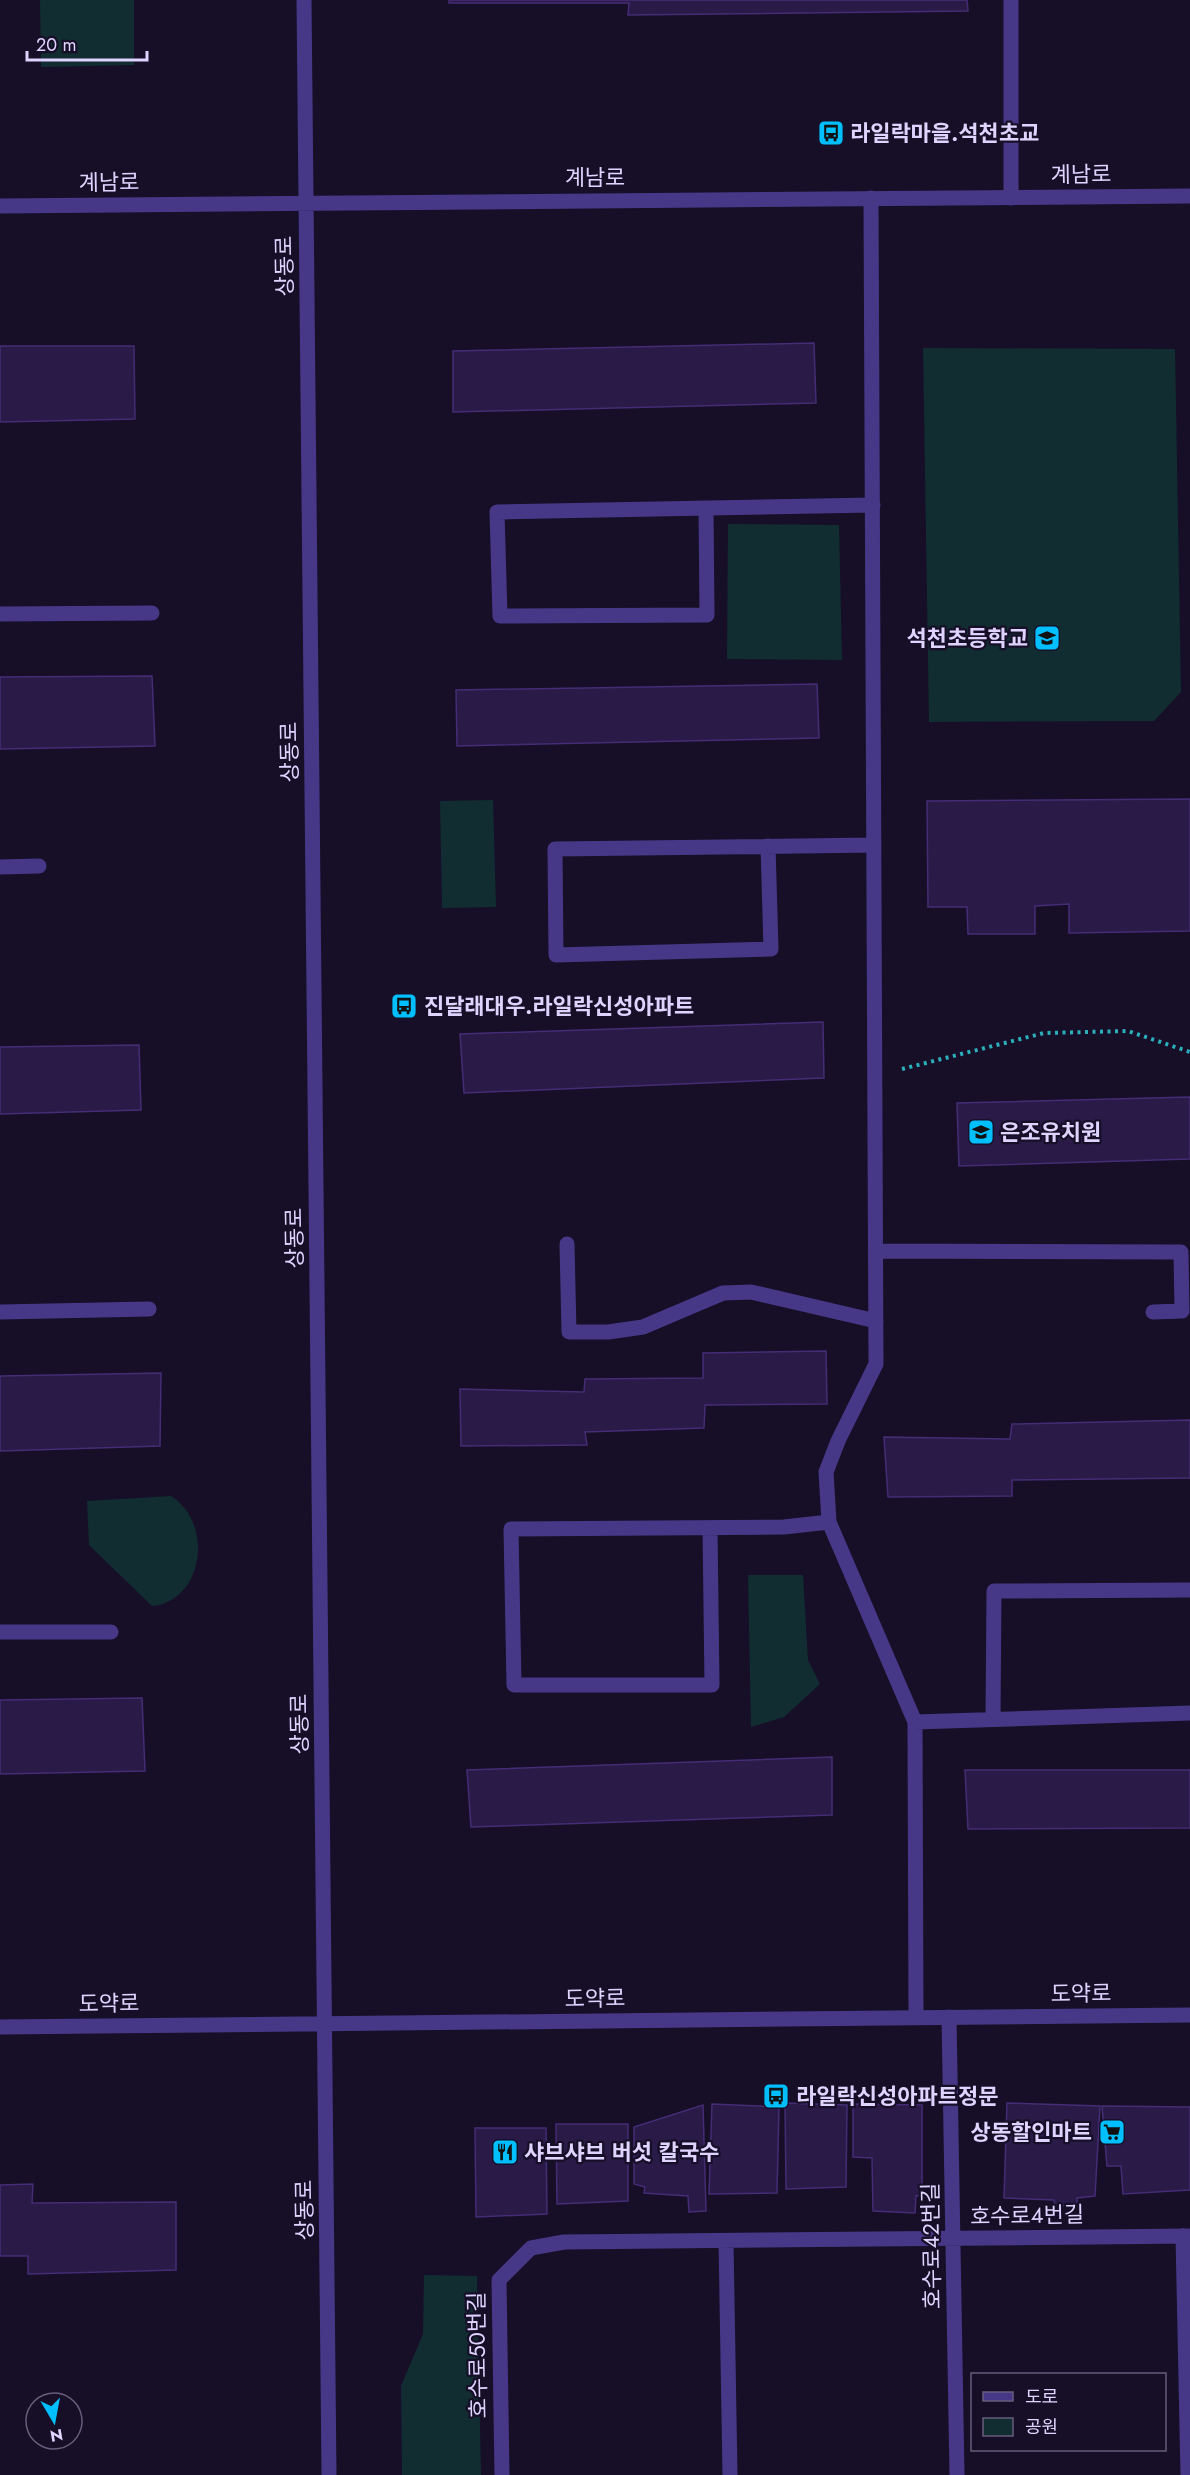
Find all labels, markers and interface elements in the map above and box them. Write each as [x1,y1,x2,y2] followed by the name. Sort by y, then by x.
[27,24,147,62] scale bar
[36,32,76,58] text: 20 m
[850,117,1039,149] place label: 라일락마을.석천초교
[816,118,846,148] bus stop icon: 라일락마을.석천초교
[1050,157,1112,191] street label: 계남로
[565,161,625,193] street label: 계남로
[78,165,140,199] street label: 계남로
[267,235,301,297] street label: 상동로
[907,622,1028,654] place label: 석천초등학교
[1032,623,1062,653] school or university icon: 석천초등학교
[272,721,306,783] street label: 상동로
[424,990,694,1022] place label: 진달래대우.라일락신성아파트
[389,991,419,1021] bus stop icon: 진달래대우.라일락신성아파트
[1000,1116,1101,1148] place label: 은조유치원
[966,1117,996,1147] school or university icon: 은조유치원
[277,1207,311,1269] street label: 상동로
[282,1693,316,1755] street label: 상동로
[1050,1976,1112,2010] street label: 도약로
[564,1981,626,2015] street label: 도약로
[78,1986,140,2020] street label: 도약로
[796,2080,998,2112] place label: 라일락신성아파트정문
[761,2081,791,2111] bus stop icon: 라일락신성아파트정문
[971,2116,1092,2148] place label: 상동할인마트
[1097,2117,1127,2147] supermarket icon: 상동할인마트
[524,2136,719,2168] place label: 샤브샤브 버섯 칼국수
[490,2137,520,2167] restaurant icon: 샤브샤브 버섯 칼국수
[287,2179,321,2241] street label: 상동로
[914,2182,948,2310] street label: 호수로42번길
[970,2198,1084,2232] street label: 호수로4번길
[460,2291,494,2419] street label: 호수로50번길
[971,2373,1166,2451] legend
[1025,2384,1058,2410] text: 도로
[24,2391,84,2451] north arrow
[1025,2414,1058,2440] text: 공원
[48,2423,65,2448] text: N

